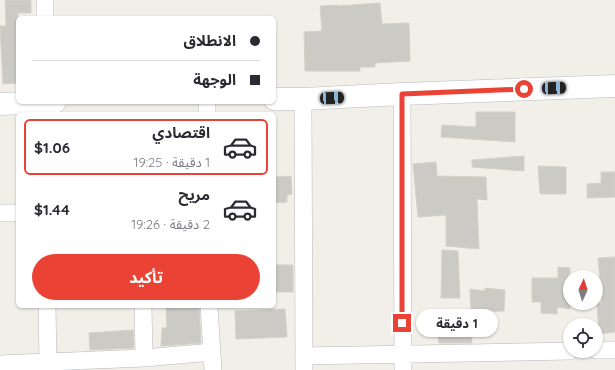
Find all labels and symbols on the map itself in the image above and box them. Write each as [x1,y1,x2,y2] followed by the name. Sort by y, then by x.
[515,80,533,98] route start
[542,82,566,94] car
[320,91,344,105] car
[563,270,603,310] north arrow
[416,309,498,337] callout: 1 دقيقة
[393,314,411,332] route end

